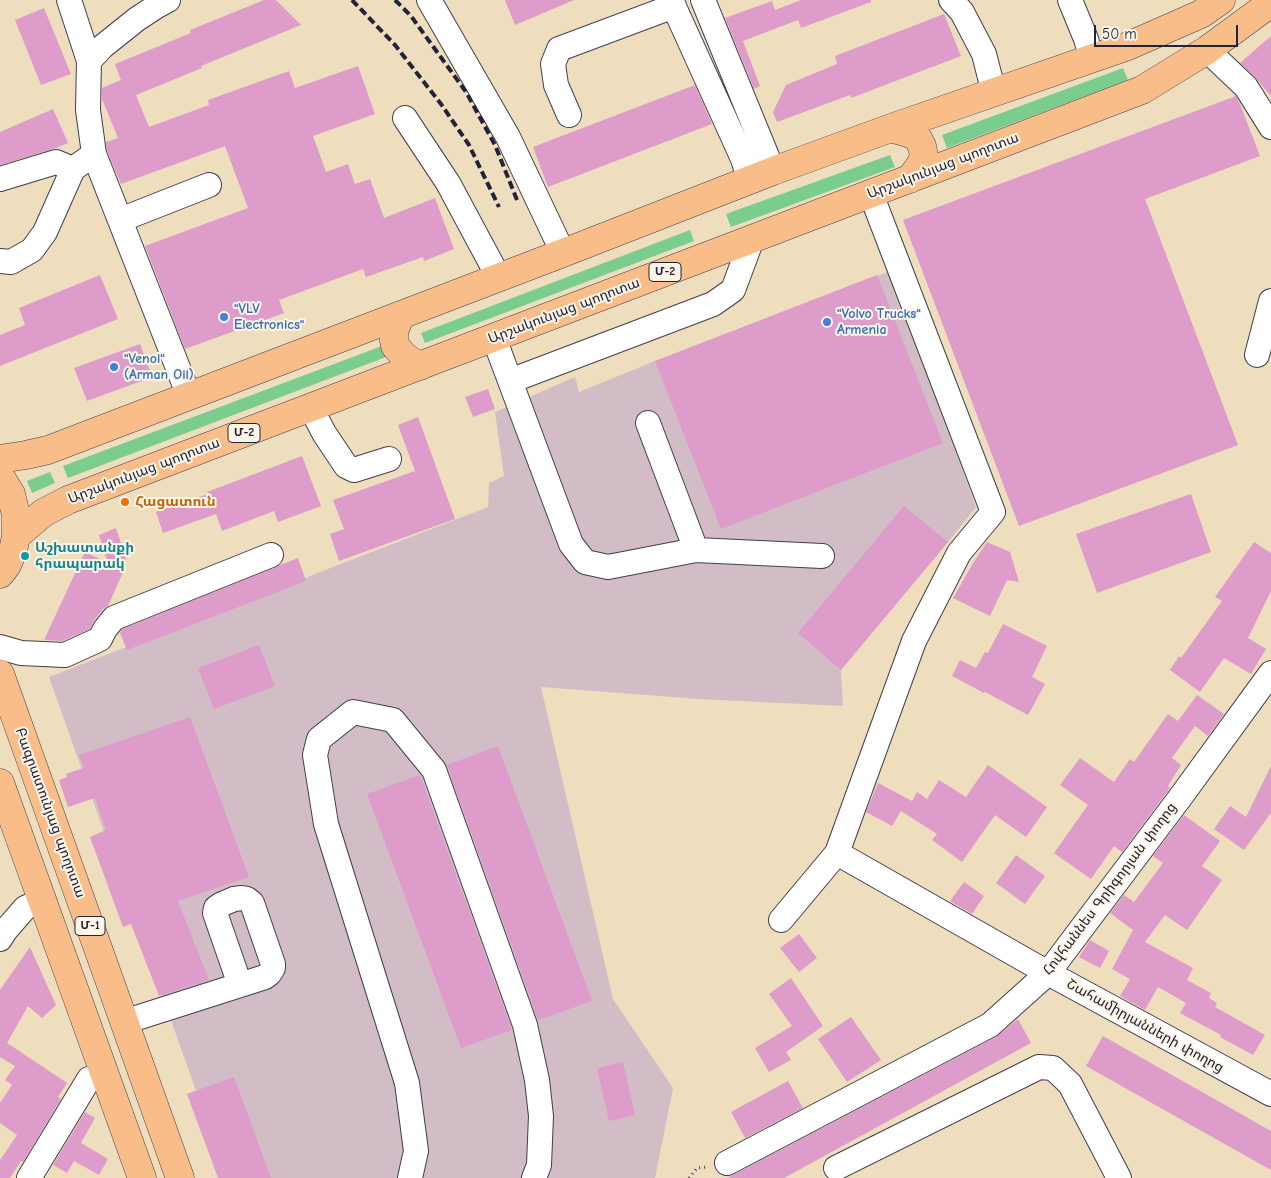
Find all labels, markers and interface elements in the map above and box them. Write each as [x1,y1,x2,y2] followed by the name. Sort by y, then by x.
[1096,15,1240,47] scale bar
[1102,25,1137,43] text: 50 m
[865,129,1021,203] street label: Արշակունյաց պողոտա
[649,262,681,282] road number: Մ-2
[486,274,642,348] street label: Արշակունյաց պողոտա
[234,301,304,334] place label: "VLV Electronics"
[837,306,921,338] place label: "Volvo Trucks" Armenia
[218,311,230,323] marker: "VLV Electronics"
[821,316,833,328] marker: "Volvo Trucks" Armenia
[124,351,194,384] place label: "Venol" (Arman Oil)
[108,361,120,373] marker: "Venol" (Arman Oil)
[228,423,260,442] road number: Մ-2
[66,434,222,508] street label: Արշակունյաց պողոտա
[135,494,216,510] place label: Հացատուն
[119,496,131,508] marker: Հացատուն
[35,540,134,572] place label: Աշխատանքի հրապարակ
[19,550,31,562] marker: Աշխատանքի հրապարակ
[11,726,89,900] street label: Բագրատունյաց պողոտա
[1040,799,1180,979] street label: Հովհաննես Գրիգորյան փողոց
[75,916,105,936] road number: Մ-1
[1063,976,1227,1076] street label: Շահամիրյանների փողոց

